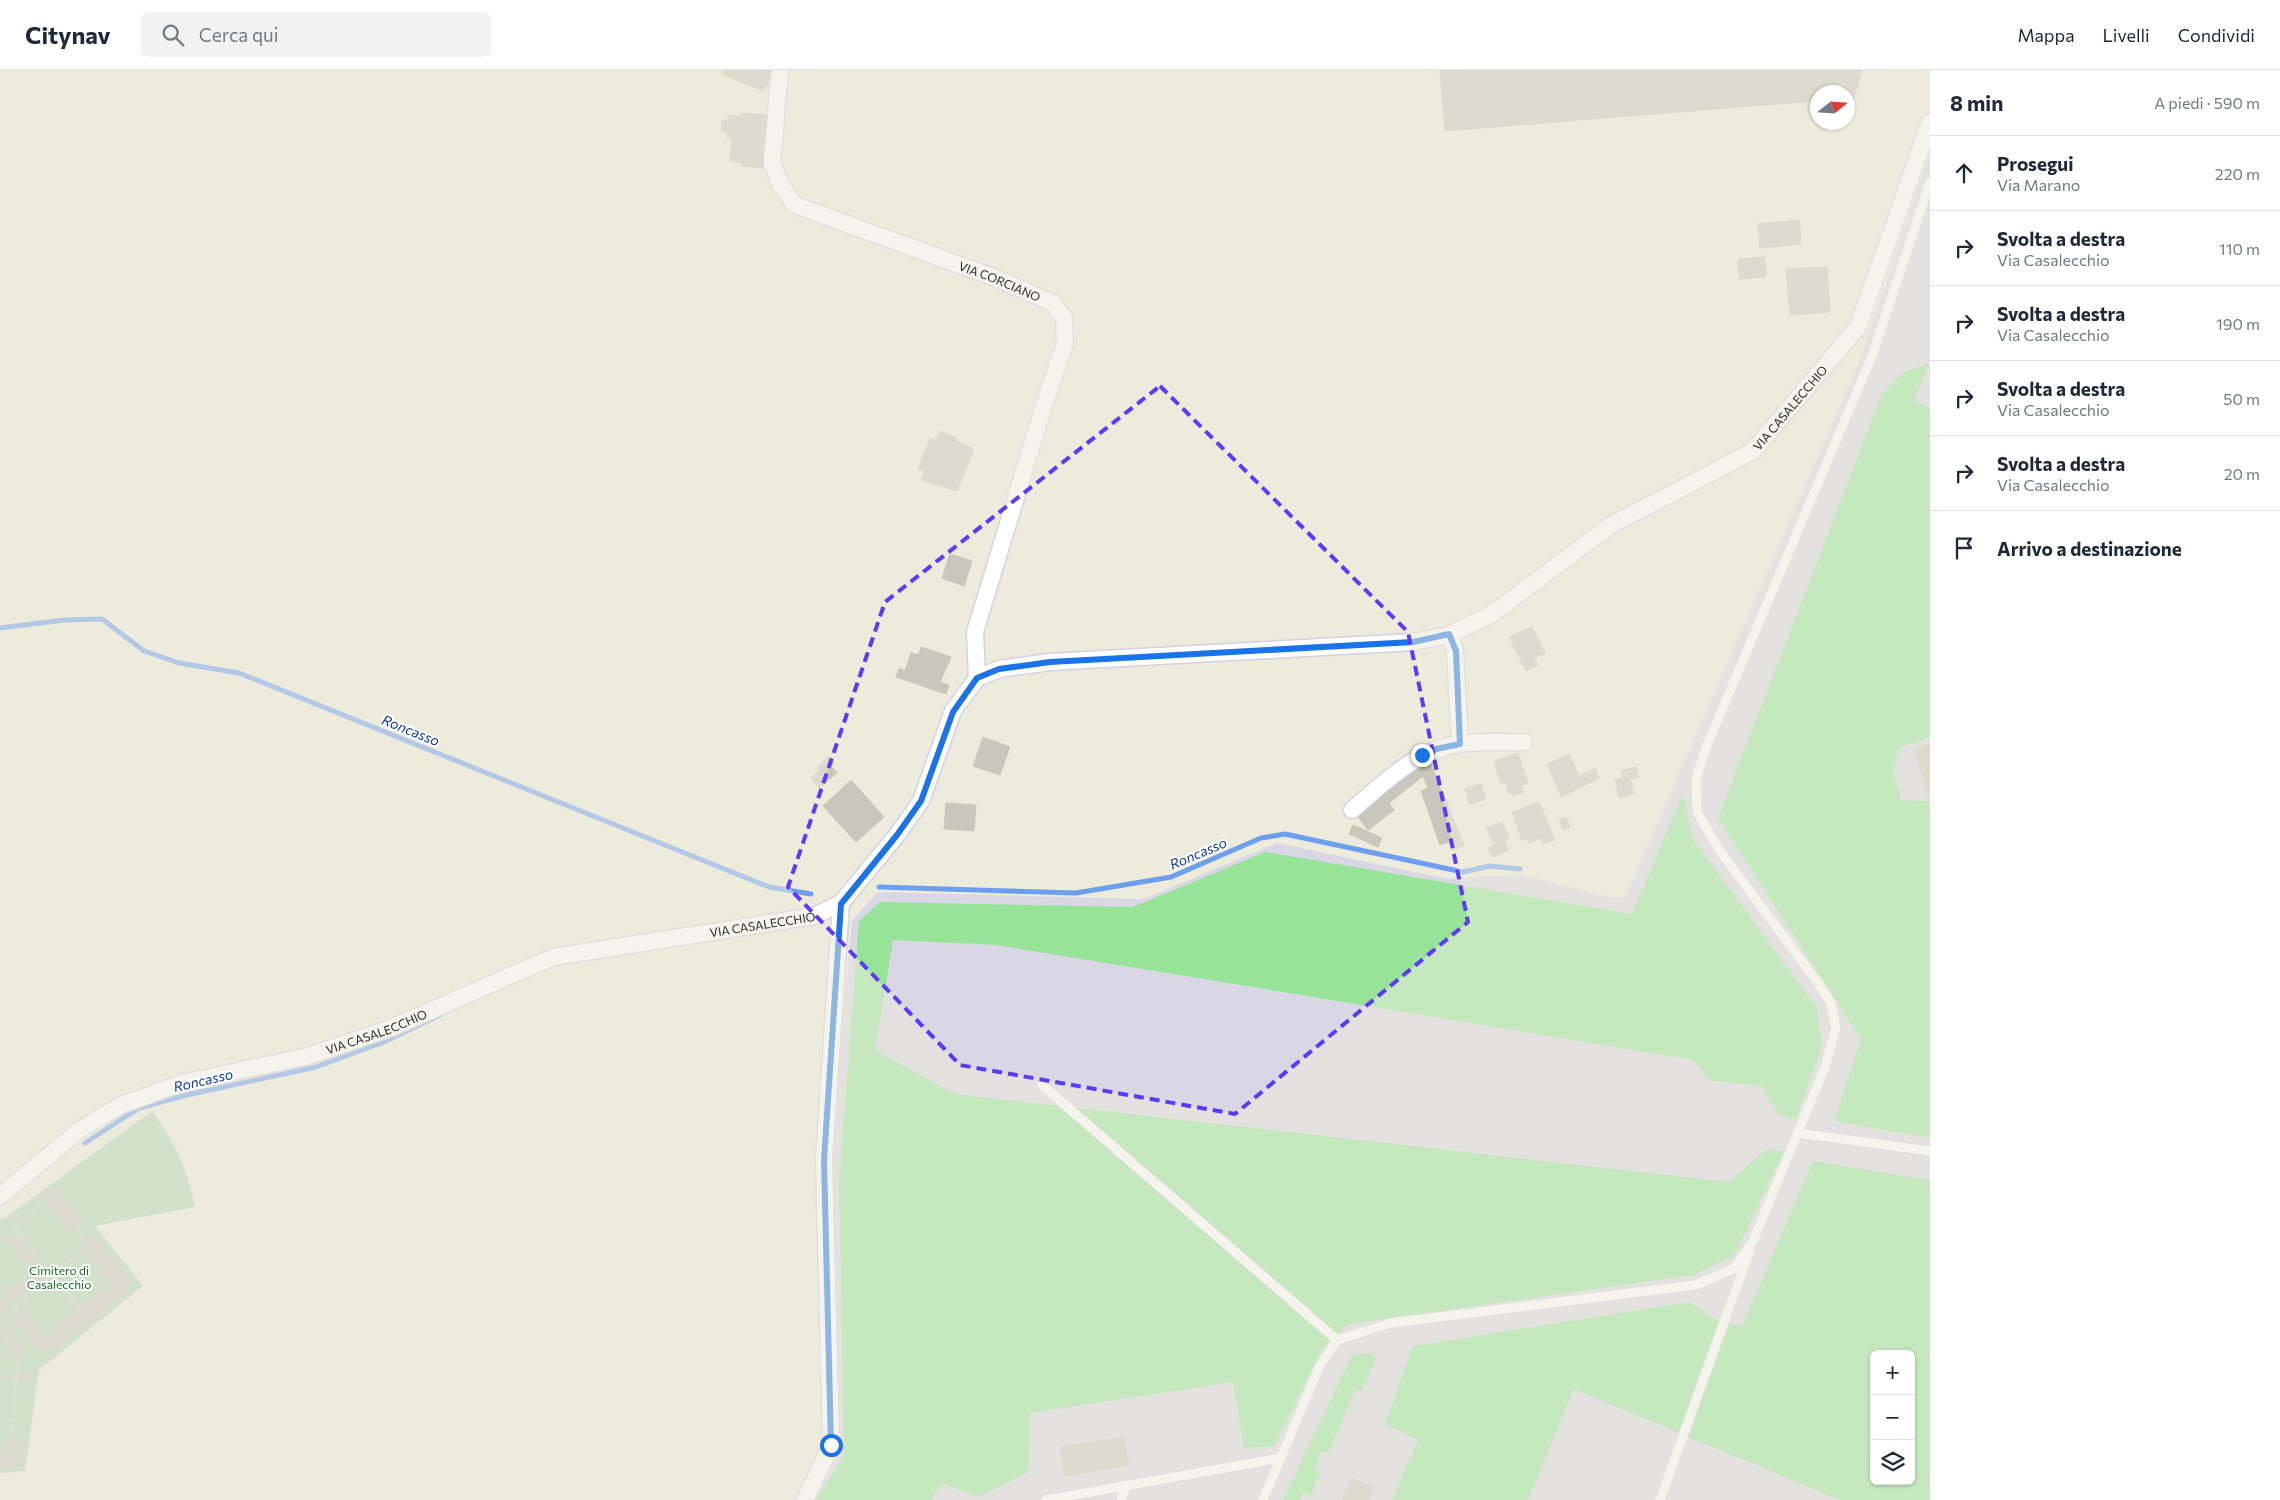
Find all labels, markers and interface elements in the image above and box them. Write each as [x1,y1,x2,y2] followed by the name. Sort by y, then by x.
[141,12,491,57] search box
[25,20,111,49] text: Citynav
[159,21,187,49] icon: search
[199,23,279,46] text: Cerca qui
[2017,24,2075,46] text: Mappa
[2103,24,2150,46] text: Livelli
[2178,24,2255,46] text: Condividi
[1810,85,1855,130] north arrow
[1950,90,2003,115] text: 8 min
[2154,93,2260,112] text: A piedi · 590 m
[1997,152,2074,175] text: Prosegui
[1950,159,1978,187] icon: ahead
[2215,164,2260,183] text: 220 m
[1997,175,2080,194] text: Via Marano
[1997,227,2125,250] text: Svolta a destra
[1950,234,1978,262] icon: right
[2219,239,2260,258] text: 110 m
[1997,250,2110,269] text: Via Casalecchio
[957,258,1043,304] street label: VIA CORCIANO
[1997,302,2125,325] text: Svolta a destra
[1950,309,1978,337] icon: right
[2216,314,2260,333] text: 190 m
[1997,325,2110,344] text: Via Casalecchio
[1750,362,1830,453] street label: VIA CASALECCHIO
[1997,377,2125,400] text: Svolta a destra
[1950,384,1978,412] icon: right
[2223,389,2260,408] text: 50 m
[1997,400,2110,419] text: Via Casalecchio
[1997,452,2125,475] text: Svolta a destra
[1950,459,1978,487] icon: right
[2224,464,2260,483] text: 20 m
[1997,475,2110,494] text: Via Casalecchio
[1950,534,1978,562] icon: arrive
[1997,537,2182,560] text: Arrivo a destinazione
[380,711,442,749] water label: Roncasso
[1411,744,1434,767] route end
[1167,833,1229,873] water label: Roncasso
[709,909,816,939] street label: VIA CASALECCHIO
[324,1006,429,1057] street label: VIA CASALECCHIO
[172,1065,234,1095] water label: Roncasso
[27,1263,91,1291] park label: Cimitero di Casalecchio
[1870,1350,1915,1485] map controls
[1870,1350,1915,1395] button: +
[1870,1395,1915,1440] button: −
[820,1434,843,1457] route start
[1870,1440,1915,1485] button: layers

